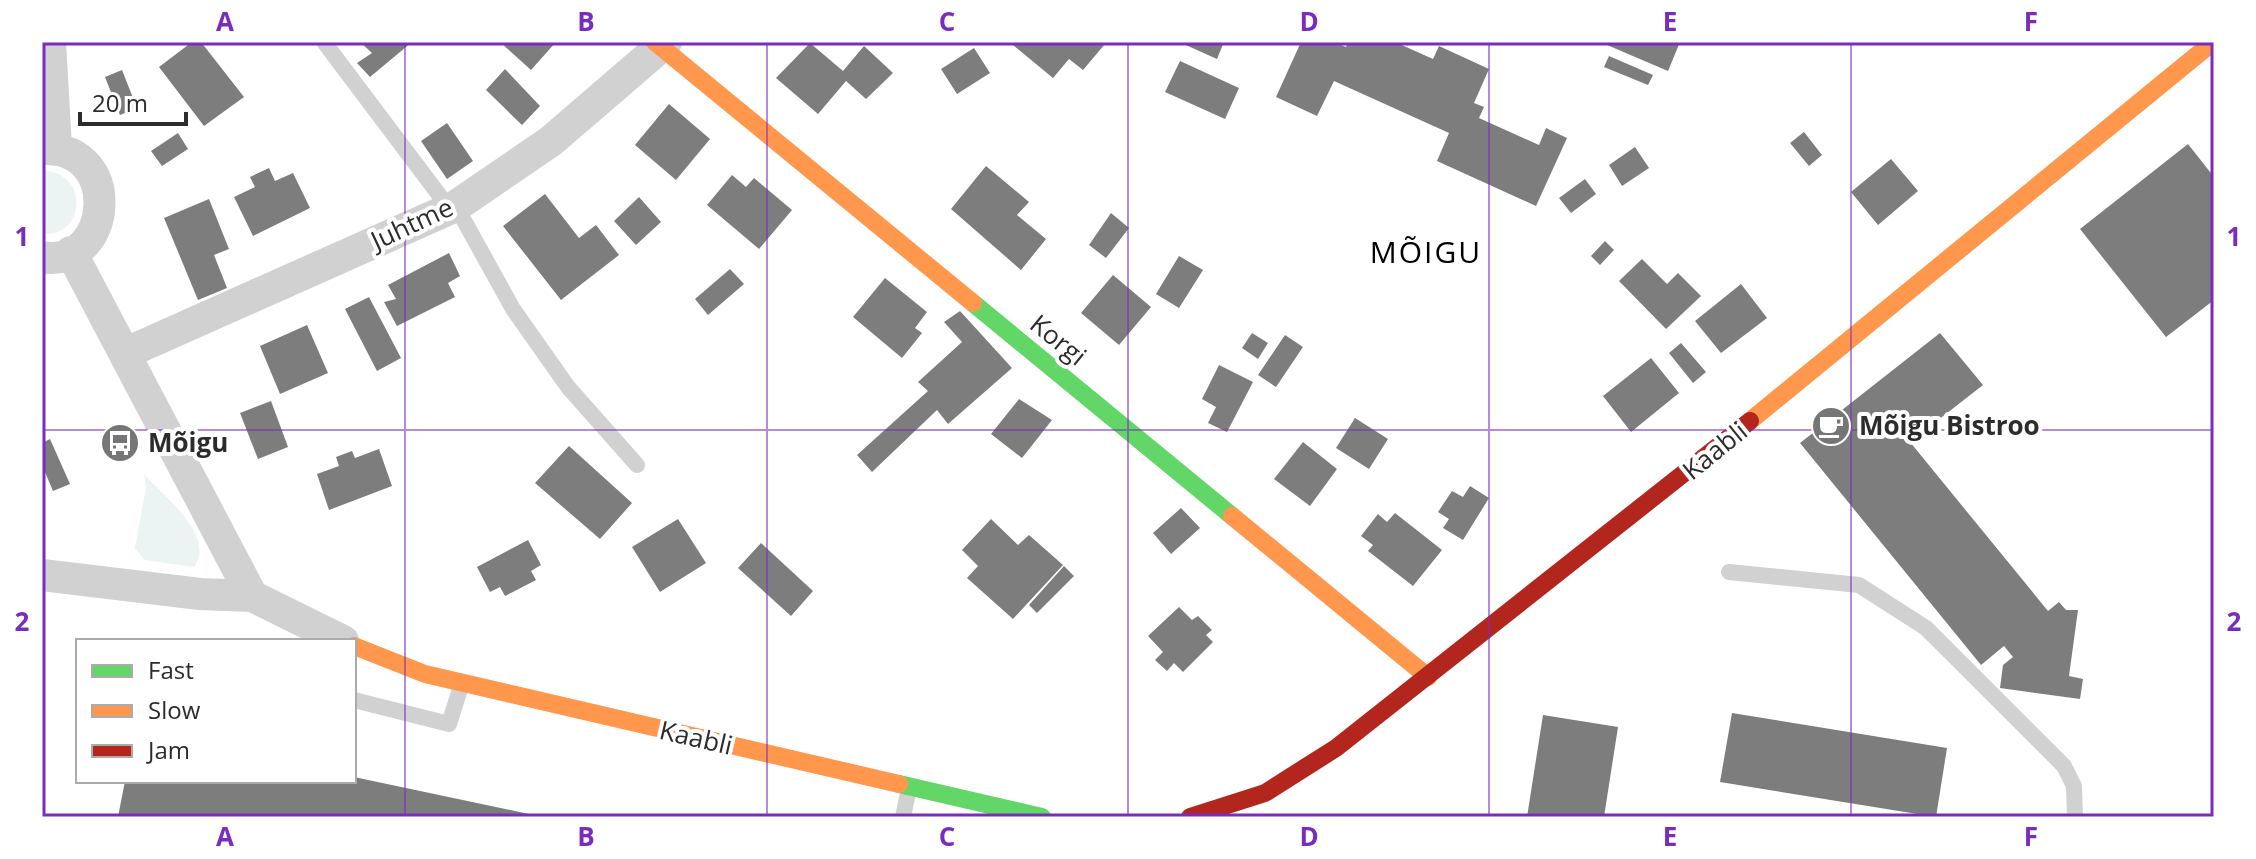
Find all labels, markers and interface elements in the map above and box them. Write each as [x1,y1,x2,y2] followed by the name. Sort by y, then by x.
[216,3,234,39] text: A
[577,3,595,39] text: B
[939,3,955,39] text: C
[1299,3,1319,39] text: D
[1663,3,1677,39] text: E
[2024,3,2038,39] text: F
[80,76,186,126] scale bar
[92,86,148,119] text: 20 m
[362,188,459,259] street label: Juhtme
[15,218,29,254] text: 1
[2227,218,2241,254] text: 1
[1370,231,1482,272] district label: MÕIGU
[1023,305,1094,373] street label: Korgi
[1810,405,1852,447] cafe icon: Mõigu Bistroo
[1859,407,2040,443] place label: Mõigu Bistroo
[1674,413,1754,487] street label: Kaabli
[99,422,141,464] bus stop icon: Mõigu
[148,424,228,460] place label: Mõigu
[15,603,30,639] text: 2
[2227,603,2242,639] text: 2
[76,639,356,783] legend
[148,653,194,686] text: Fast
[148,693,201,726] text: Slow
[656,711,736,763] street label: Kaabli
[146,733,190,766] text: Jam
[216,818,234,854] text: A
[577,818,595,854] text: B
[939,818,955,854] text: C
[1299,818,1319,854] text: D
[1663,818,1677,854] text: E
[2024,818,2038,854] text: F

